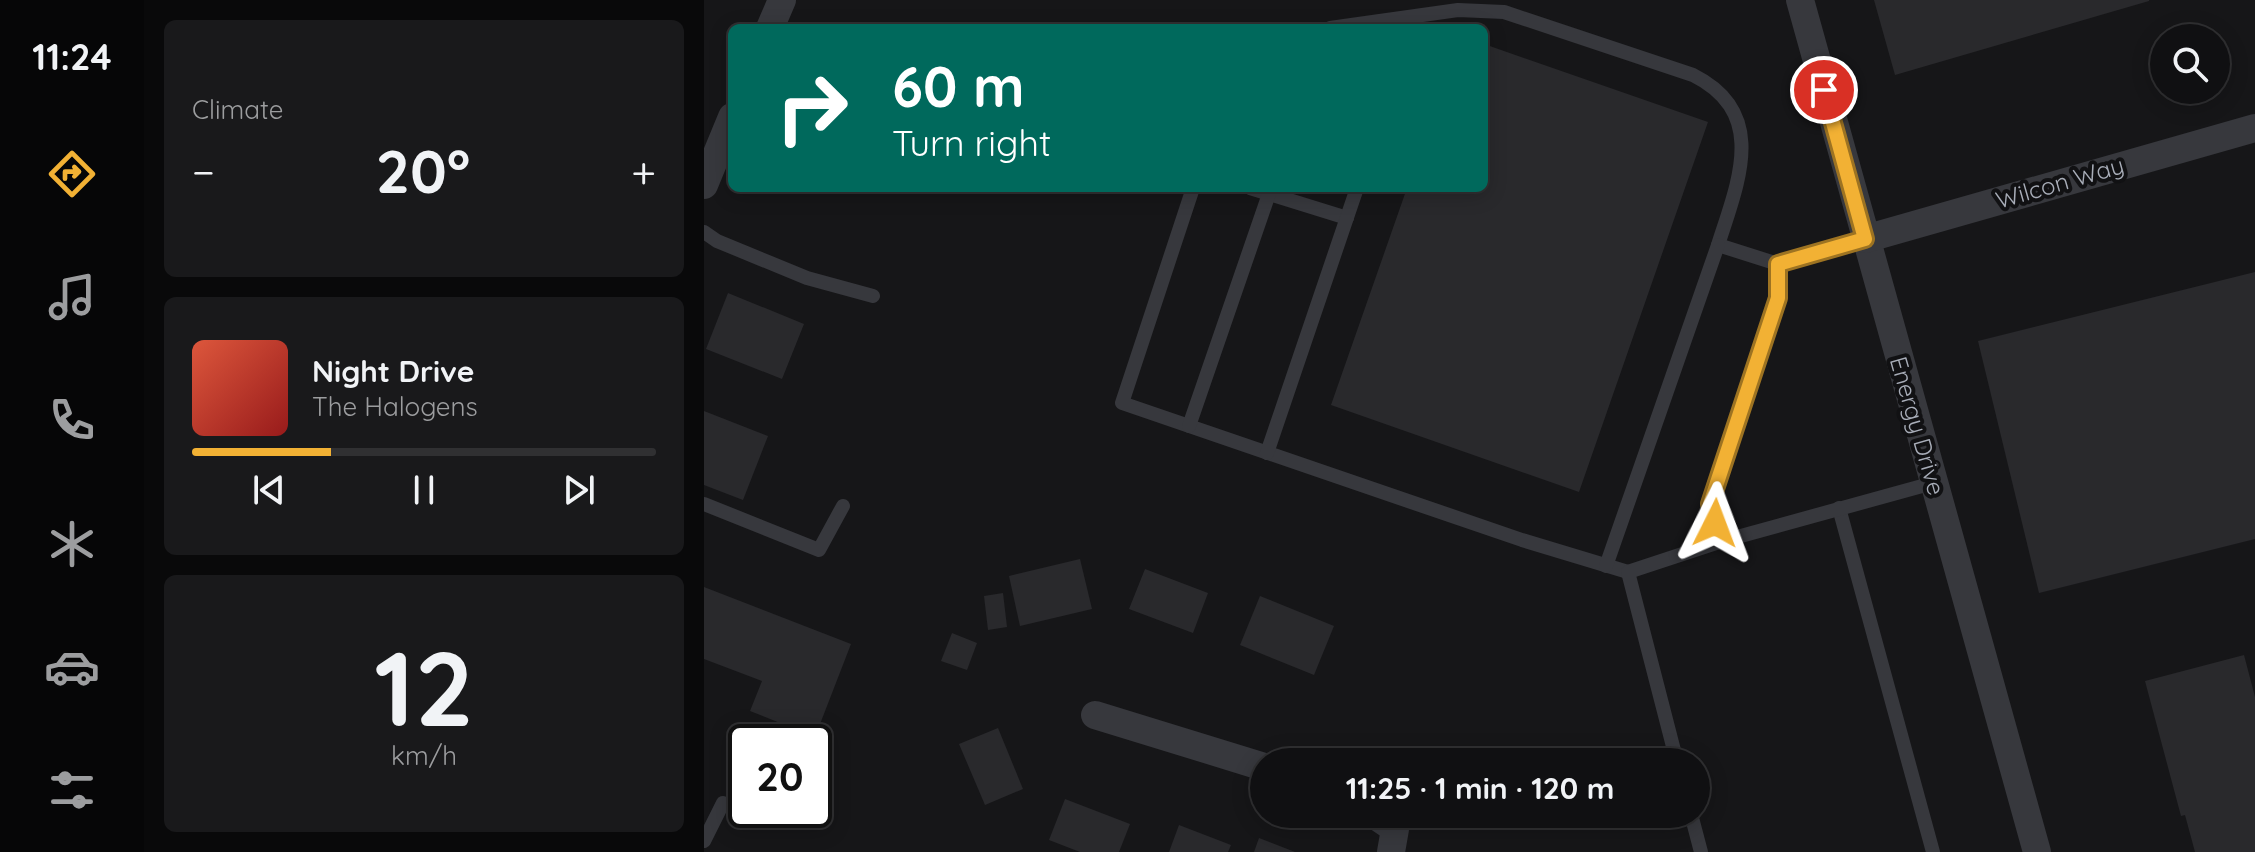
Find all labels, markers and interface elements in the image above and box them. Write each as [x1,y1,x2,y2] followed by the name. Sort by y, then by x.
[2150,24,2230,104] map controls
[2150,24,2230,104] button: search
[32,34,112,79] text: 11:24
[892,51,1025,121] text: 60 m
[760,56,864,160] icon: right
[1790,56,1858,124] pin
[1802,68,1846,112] icon: arrive
[192,93,283,126] text: Climate
[892,120,1051,165] text: Turn right
[376,133,470,208] text: 20°
[192,144,215,199] text: −
[631,144,656,199] text: +
[44,146,100,202] icon: directions
[1992,149,2127,215] street label: Wilcon Way
[44,269,100,325] icon: music
[312,352,474,390] text: Night Drive
[1884,353,1952,499] street label: Energy Drive
[312,390,478,423] text: The Halogens
[44,392,100,448] icon: phone
[247,468,291,512] icon: previous
[402,468,446,512] icon: pause
[557,468,601,512] icon: next
[1673,481,1757,565] position arrow
[44,516,100,572] icon: climate
[374,622,474,752] text: 12
[44,639,100,695] icon: car
[728,724,832,828] speed limit sign: 20
[391,739,457,772] text: km/h
[44,762,100,818] icon: filters
[1346,769,1614,807] text: 11:25 · 1 min · 120 m

